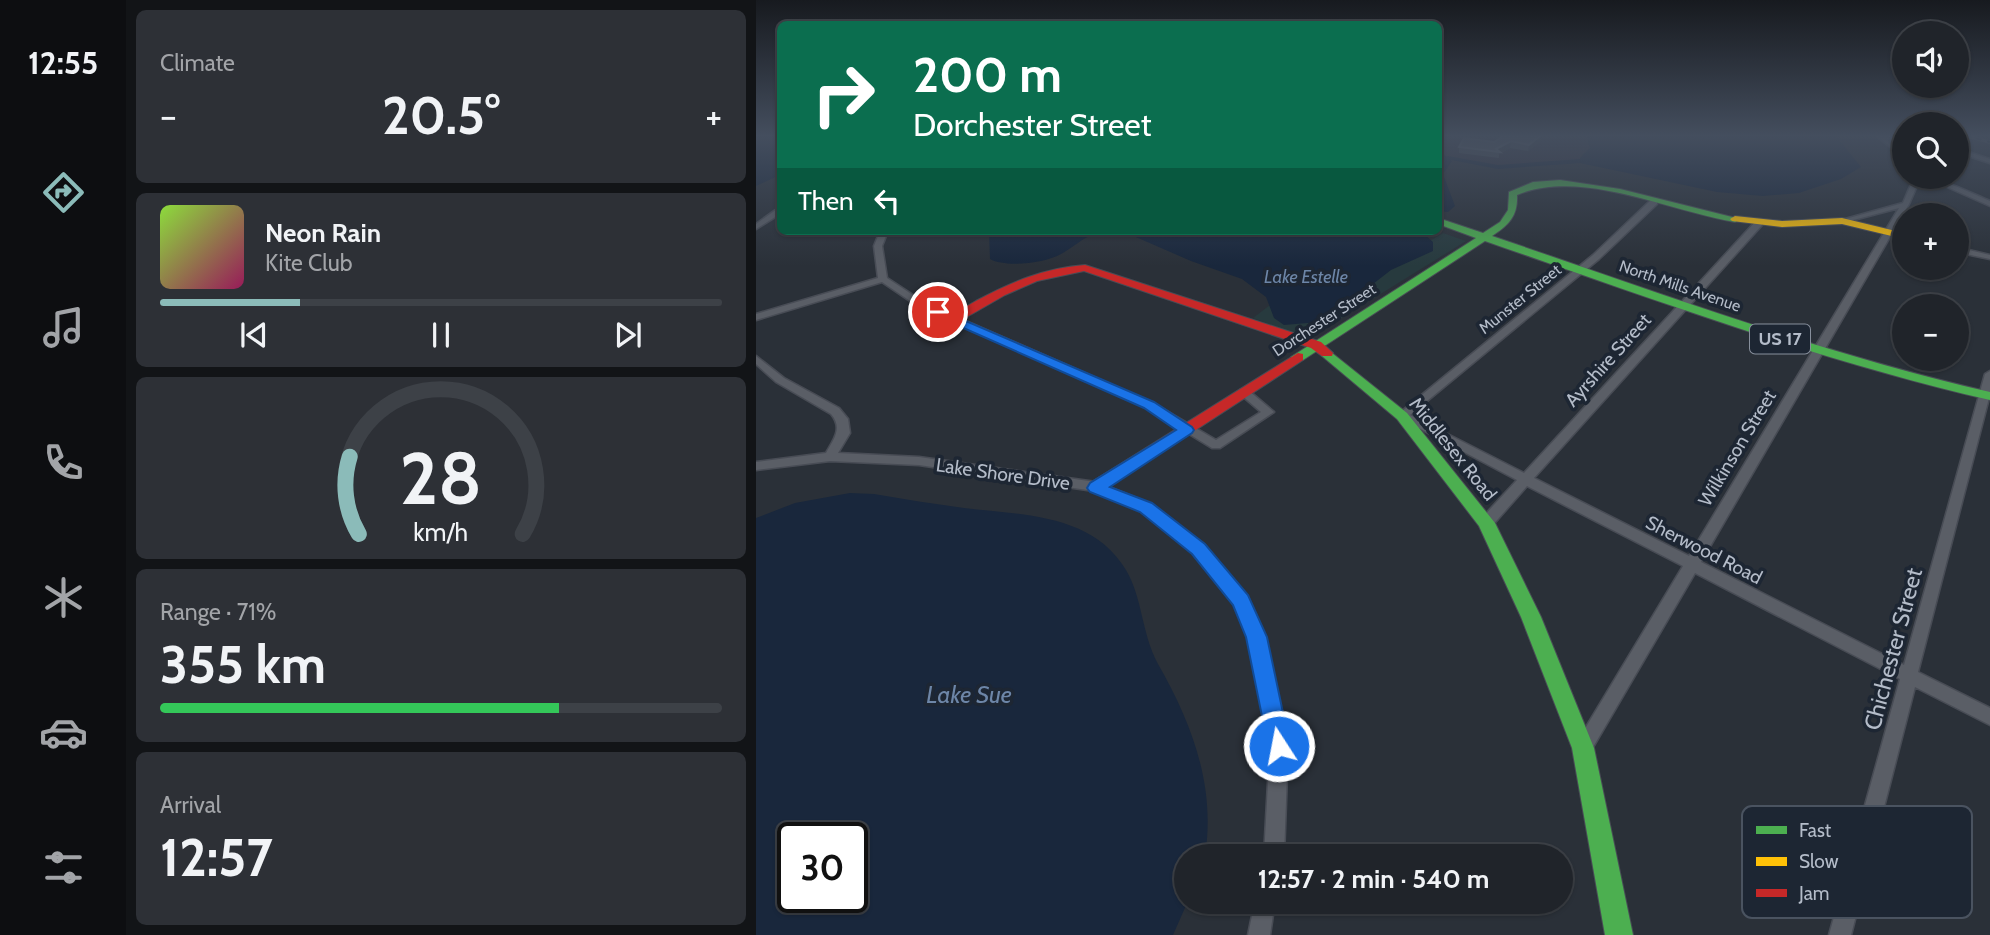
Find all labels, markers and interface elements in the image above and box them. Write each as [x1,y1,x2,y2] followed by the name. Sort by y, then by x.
[1892,21,1969,371] map controls
[1892,21,1969,98] button: sound
[28,43,98,82] text: 12:55
[913,45,1062,104] text: 200 m
[160,49,235,77] text: Climate
[798,49,889,140] icon: right
[382,84,500,147] text: 20.5°
[160,92,177,139] text: −
[705,92,722,139] text: +
[913,105,1151,144] text: Dorchester Street
[1892,112,1969,189] button: search
[39,168,88,217] icon: directions
[868,182,906,220] icon: left
[798,185,854,217] text: Then
[1892,203,1969,280] button: +
[265,217,381,249] text: Neon Rain
[265,249,352,277] text: Kite Club
[1617,256,1743,316] street label: North Mills Avenue
[1475,260,1565,338] street label: Munster Street
[1264,266,1348,288] water label: Lake Estelle
[1269,279,1380,360] street label: Dorchester Street
[908,282,968,342] pin
[919,293,957,331] icon: arrive
[1892,294,1969,371] button: −
[39,303,88,352] icon: music
[1560,308,1656,411] street label: Ayrshire Street
[235,316,273,354] icon: previous
[422,316,460,354] icon: pause
[609,316,647,354] icon: next
[1750,324,1810,354] road number: US 17
[1693,385,1781,510] street label: Wilkinson Street
[1404,393,1502,505] street label: Middlesex Road
[400,434,482,522] text: 28
[39,438,88,487] icon: phone
[935,453,1072,495] street label: Lake Shore Drive
[1642,511,1766,589] street label: Sherwood Road
[414,516,468,546] text: km/h
[1858,565,1928,733] street label: Chichester Street
[39,573,88,622] icon: climate
[160,598,276,626] text: Range · 71%
[160,633,326,696] text: 355 km
[926,680,1012,709] water label: Lake Sue
[39,708,88,757] icon: car
[1242,709,1316,783] position arrow
[160,791,221,819] text: Arrival
[1742,806,1972,918] legend
[1799,819,1832,842] text: Fast
[777,822,868,913] speed limit sign: 30
[160,826,273,889] text: 12:57
[39,843,88,892] icon: filters
[1799,850,1839,873] text: Slow
[1258,863,1489,895] text: 12:57 · 2 min · 540 m
[1798,882,1829,905] text: Jam

